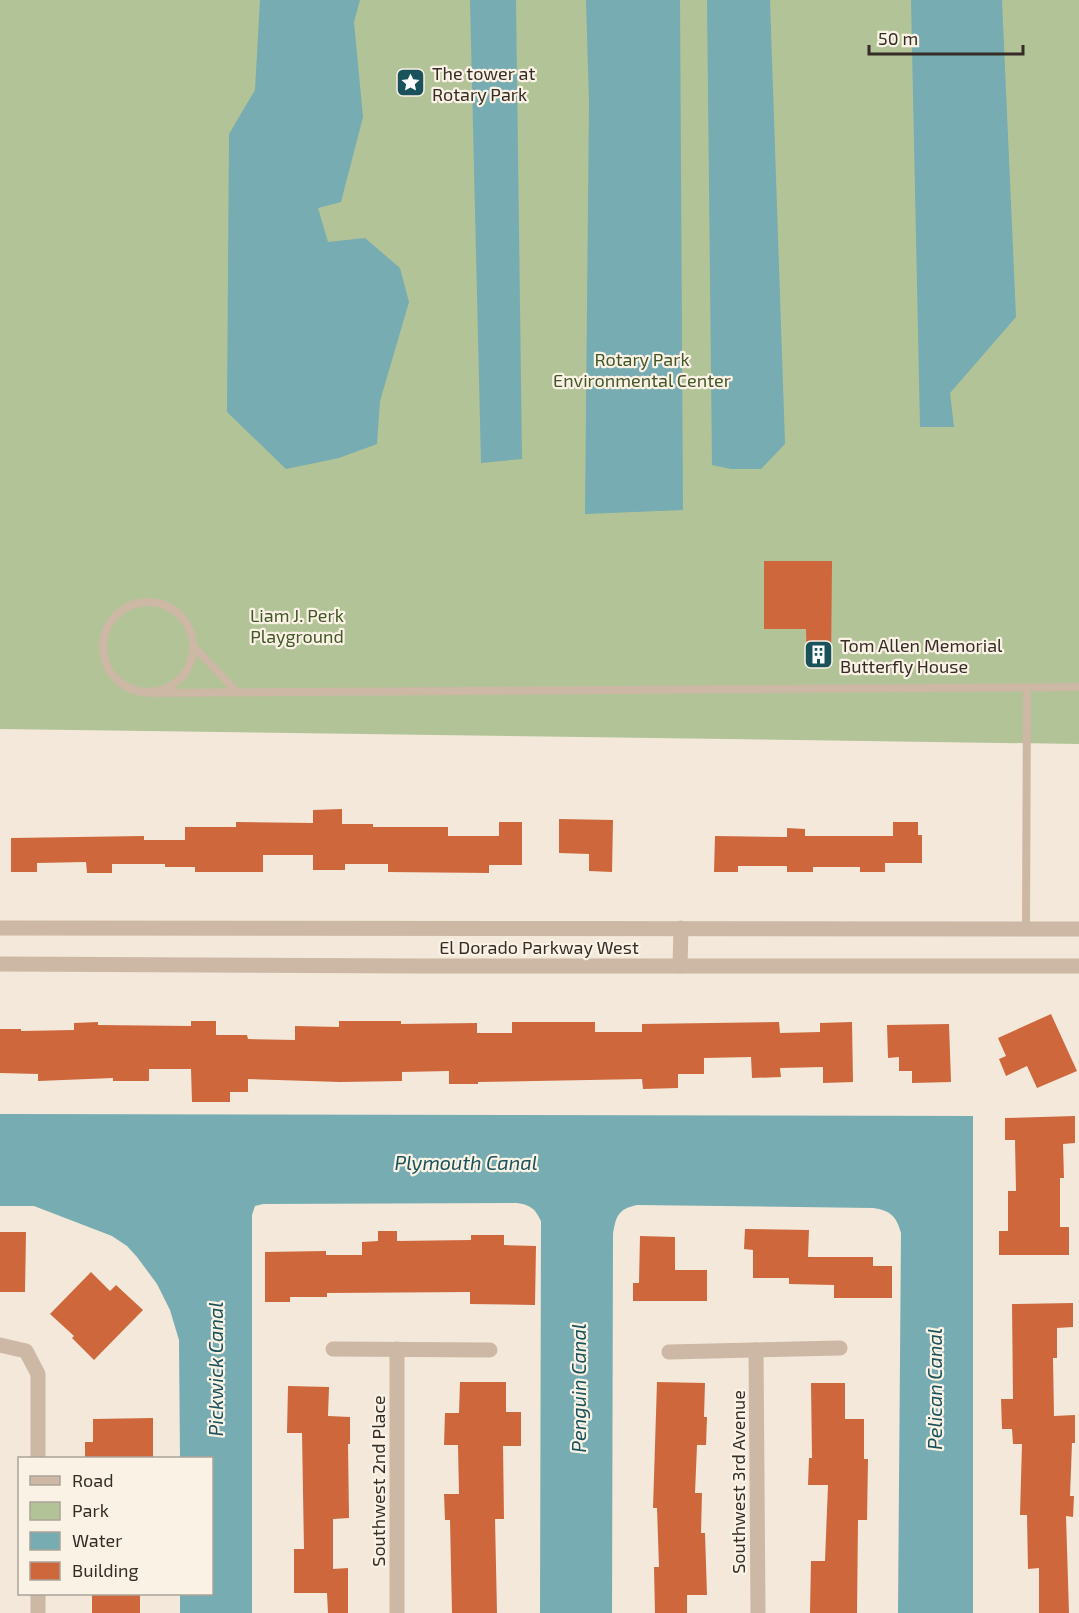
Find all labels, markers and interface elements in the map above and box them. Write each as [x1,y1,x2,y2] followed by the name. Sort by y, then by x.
[869,18,1024,56] scale bar
[878,27,918,49] text: 50 m
[432,62,535,105] place label: The tower at Rotary Park
[395,67,427,99] place icon: The tower at Rotary Park
[553,348,731,391] park label: Rotary Park Environmental Center
[250,604,344,647] park label: Liam J. Perk Playground
[840,634,1003,677] place label: Tom Allen Memorial Butterfly House
[803,639,835,671] building icon: Tom Allen Memorial Butterfly House
[439,936,639,958] street label: El Dorado Parkway West
[394,1150,538,1175] water label: Plymouth Canal
[203,1302,227,1436] water label: Pickwick Canal
[566,1323,590,1453] water label: Penguin Canal
[922,1328,946,1450] water label: Pelican Canal
[727,1390,749,1574] street label: Southwest 3rd Avenue
[367,1395,389,1567] street label: Southwest 2nd Place
[18,1457,213,1595] legend
[72,1469,113,1491] text: Road
[72,1499,109,1521] text: Park
[72,1529,122,1551] text: Water
[72,1559,139,1581] text: Building

